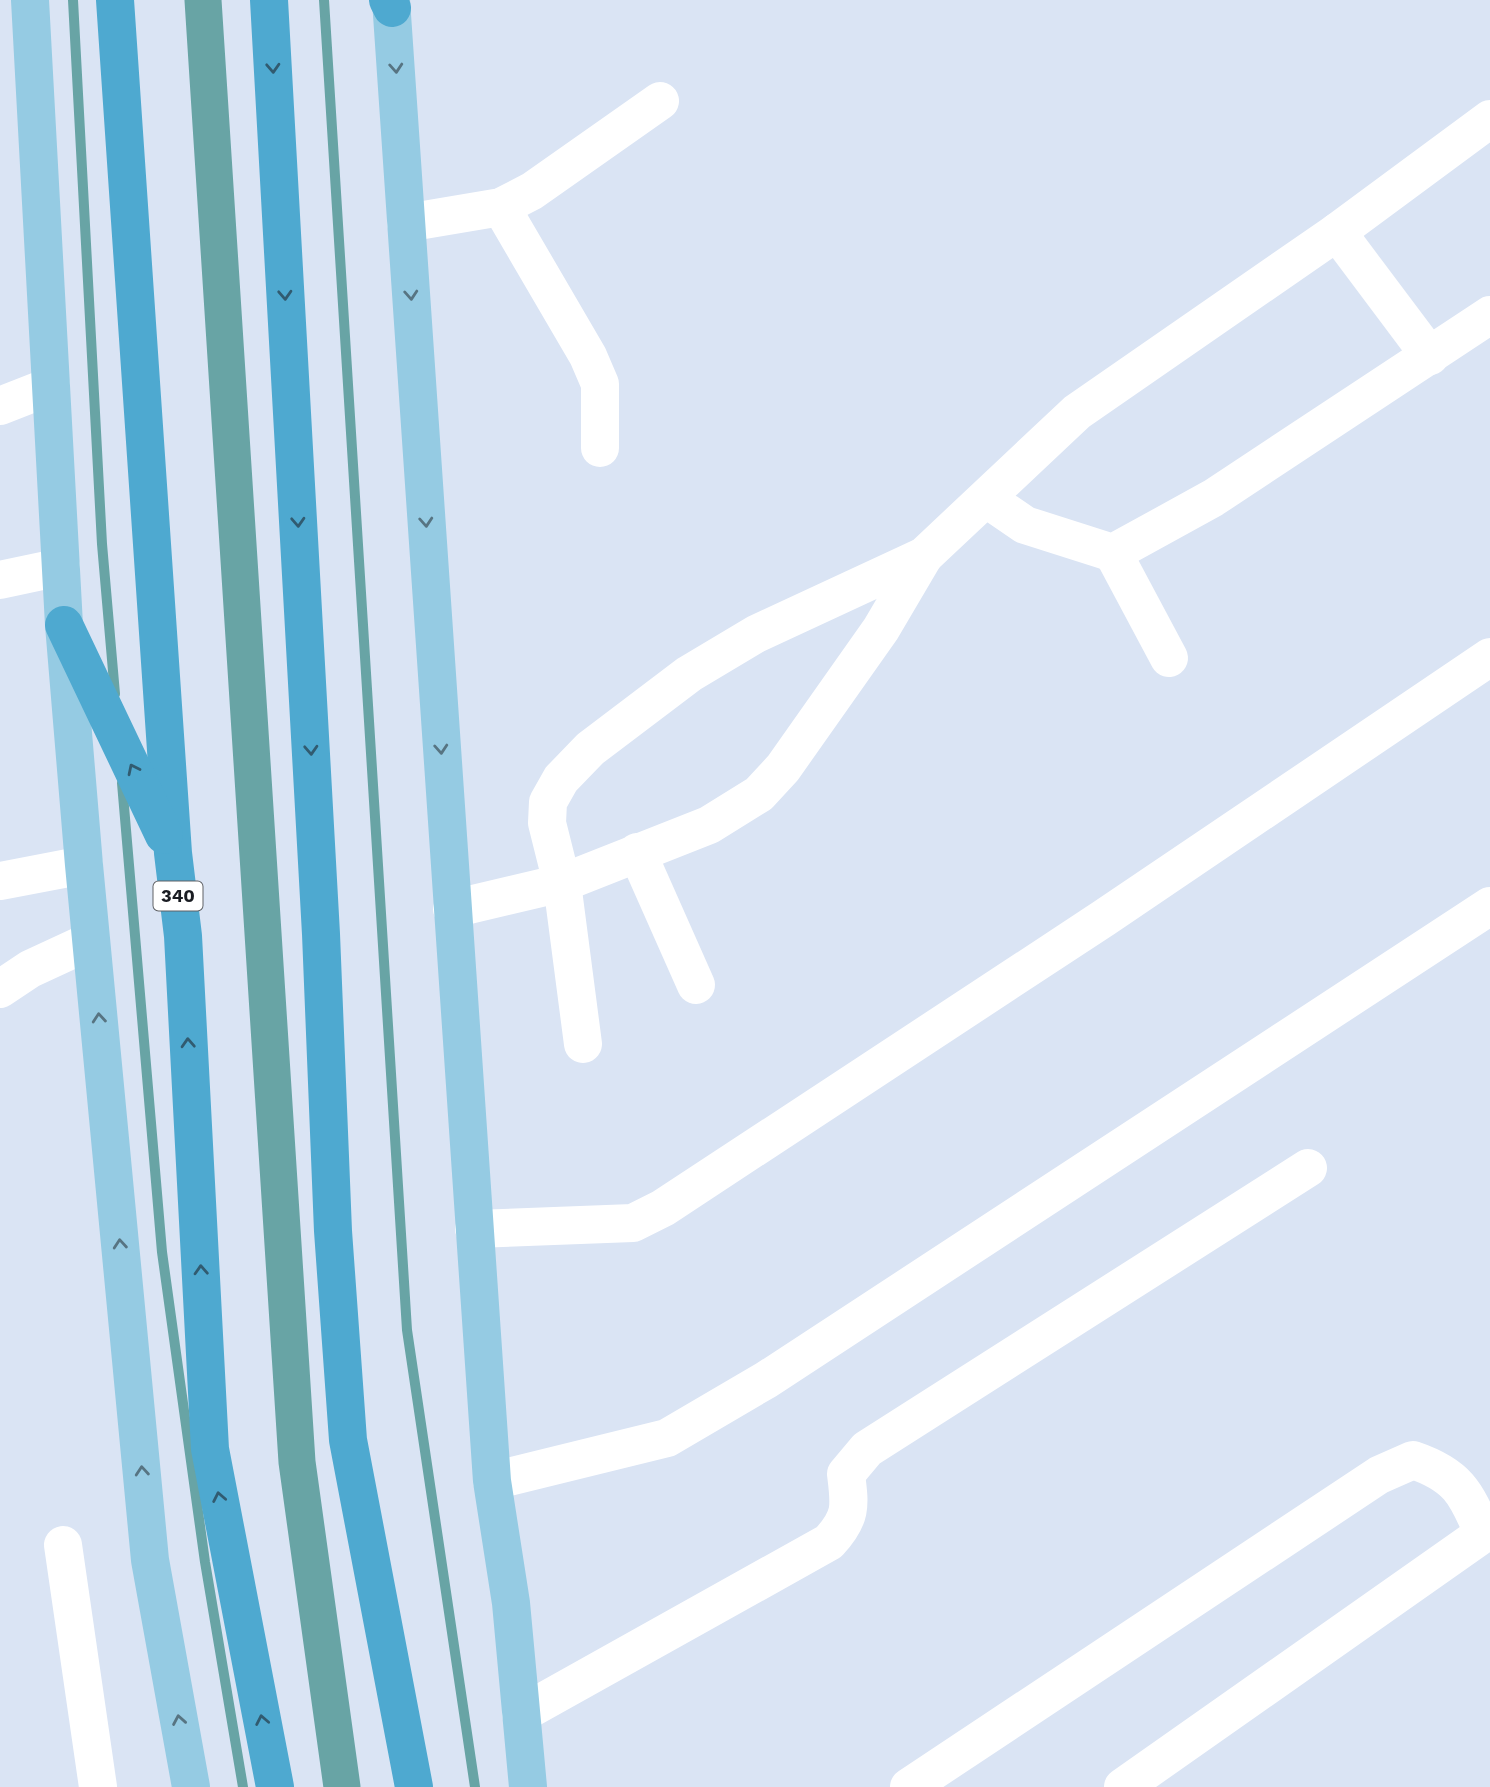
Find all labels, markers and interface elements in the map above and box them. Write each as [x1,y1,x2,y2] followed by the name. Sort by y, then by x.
[265,63,280,74] one-way arrow
[388,63,403,74] one-way arrow
[278,290,293,301] one-way arrow
[403,290,418,301] one-way arrow
[290,517,305,528] one-way arrow
[418,517,433,528] one-way arrow
[303,744,318,755] one-way arrow
[434,744,449,755] one-way arrow
[127,764,141,776] one-way arrow
[154,882,202,911] road number: 340
[92,1012,107,1023] one-way arrow
[181,1037,196,1048] one-way arrow
[113,1238,128,1249] one-way arrow
[193,1264,208,1275] one-way arrow
[135,1465,150,1476] one-way arrow
[213,1491,228,1503] one-way arrow
[172,1714,187,1726] one-way arrow
[256,1714,271,1726] one-way arrow

